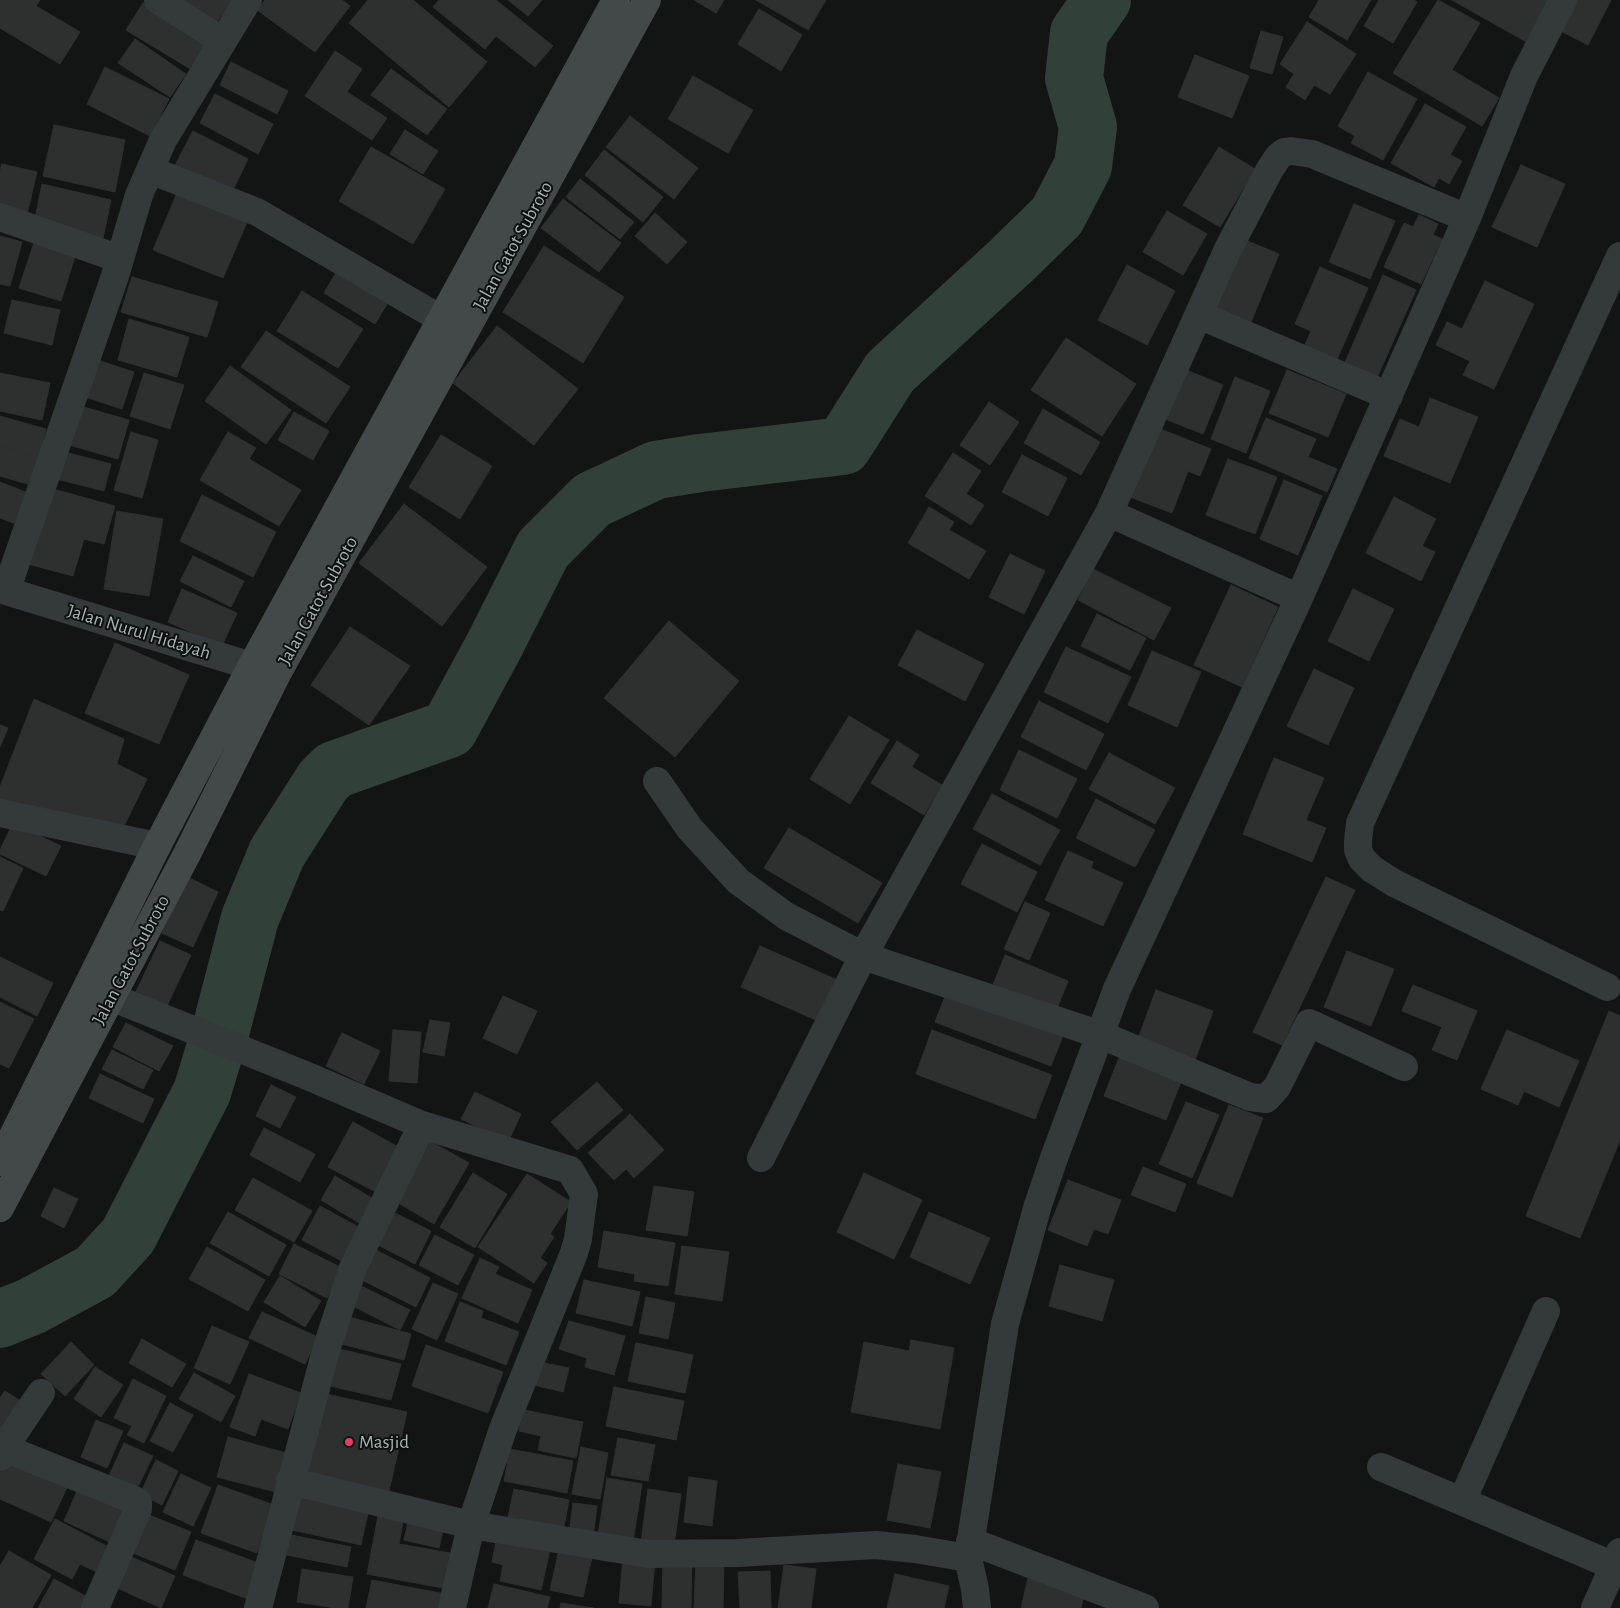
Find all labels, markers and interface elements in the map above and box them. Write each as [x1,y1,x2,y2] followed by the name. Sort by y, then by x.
[468,178,558,314] street label: Jalan Gatot Subroto
[273,533,363,669] street label: Jalan Gatot Subroto
[64,599,214,665] street label: Jalan Nurul Hidayah
[87,891,175,1029] street label: Jalan Gatot Subroto
[359,1431,409,1453] place label: Masjid
[343,1436,355,1448] marker: Masjid

